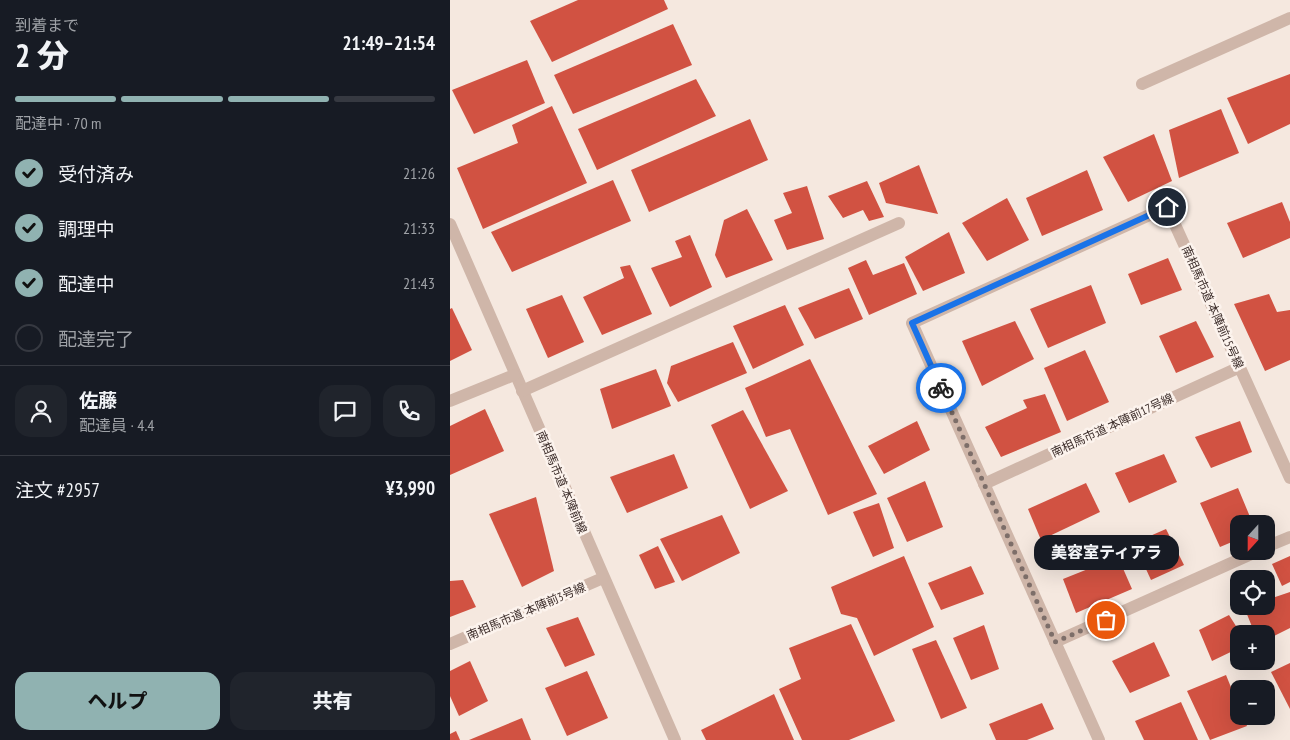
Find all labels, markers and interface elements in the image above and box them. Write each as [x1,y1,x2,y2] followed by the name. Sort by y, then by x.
[15,15,79,35] text: 到着まで
[342,31,435,55] text: 21:49–21:54
[15,34,69,76] text: 2 分
[15,113,101,133] text: 配達中 · 70 m
[15,159,43,187] icon: check
[58,162,134,186] text: 受付済み
[403,163,435,183] text: 21:26
[1146,186,1188,228] pin
[1153,193,1181,221] icon: home
[15,214,43,242] icon: check
[58,217,115,241] text: 調理中
[403,218,435,238] text: 21:33
[1179,243,1247,371] street label: 南相馬市道 本陣前15号線
[15,269,43,297] icon: check
[58,272,115,296] text: 配達中
[403,273,435,293] text: 21:43
[58,327,134,351] text: 配達完了
[916,363,966,413] courier
[927,374,955,402] icon: bike
[15,385,67,437] button: person
[319,385,371,437] button: chat
[383,385,435,437] button: phone
[79,388,117,412] text: 佐藤
[1048,390,1176,460] street label: 南相馬市道 本陣前17号線
[79,415,154,435] text: 配達員 · 4.4
[533,428,591,536] street label: 南相馬市道 本陣前線
[385,476,435,500] text: ¥3,990
[15,478,100,502] text: 注文 #2957
[1230,515,1275,560] north arrow
[1230,515,1275,725] map controls
[1034,535,1178,570] callout: 美容室ティアラ
[1051,542,1162,562] text: 美容室ティアラ
[1230,570,1275,615] button: locate
[464,579,588,643] street label: 南相馬市道 本陣前3号線
[1085,599,1127,641] pin
[1092,606,1120,634] icon: bag
[1230,625,1275,670] button: +
[15,672,220,730] button: ヘルプ
[230,672,435,730] button: 共有
[1230,680,1275,725] button: −

